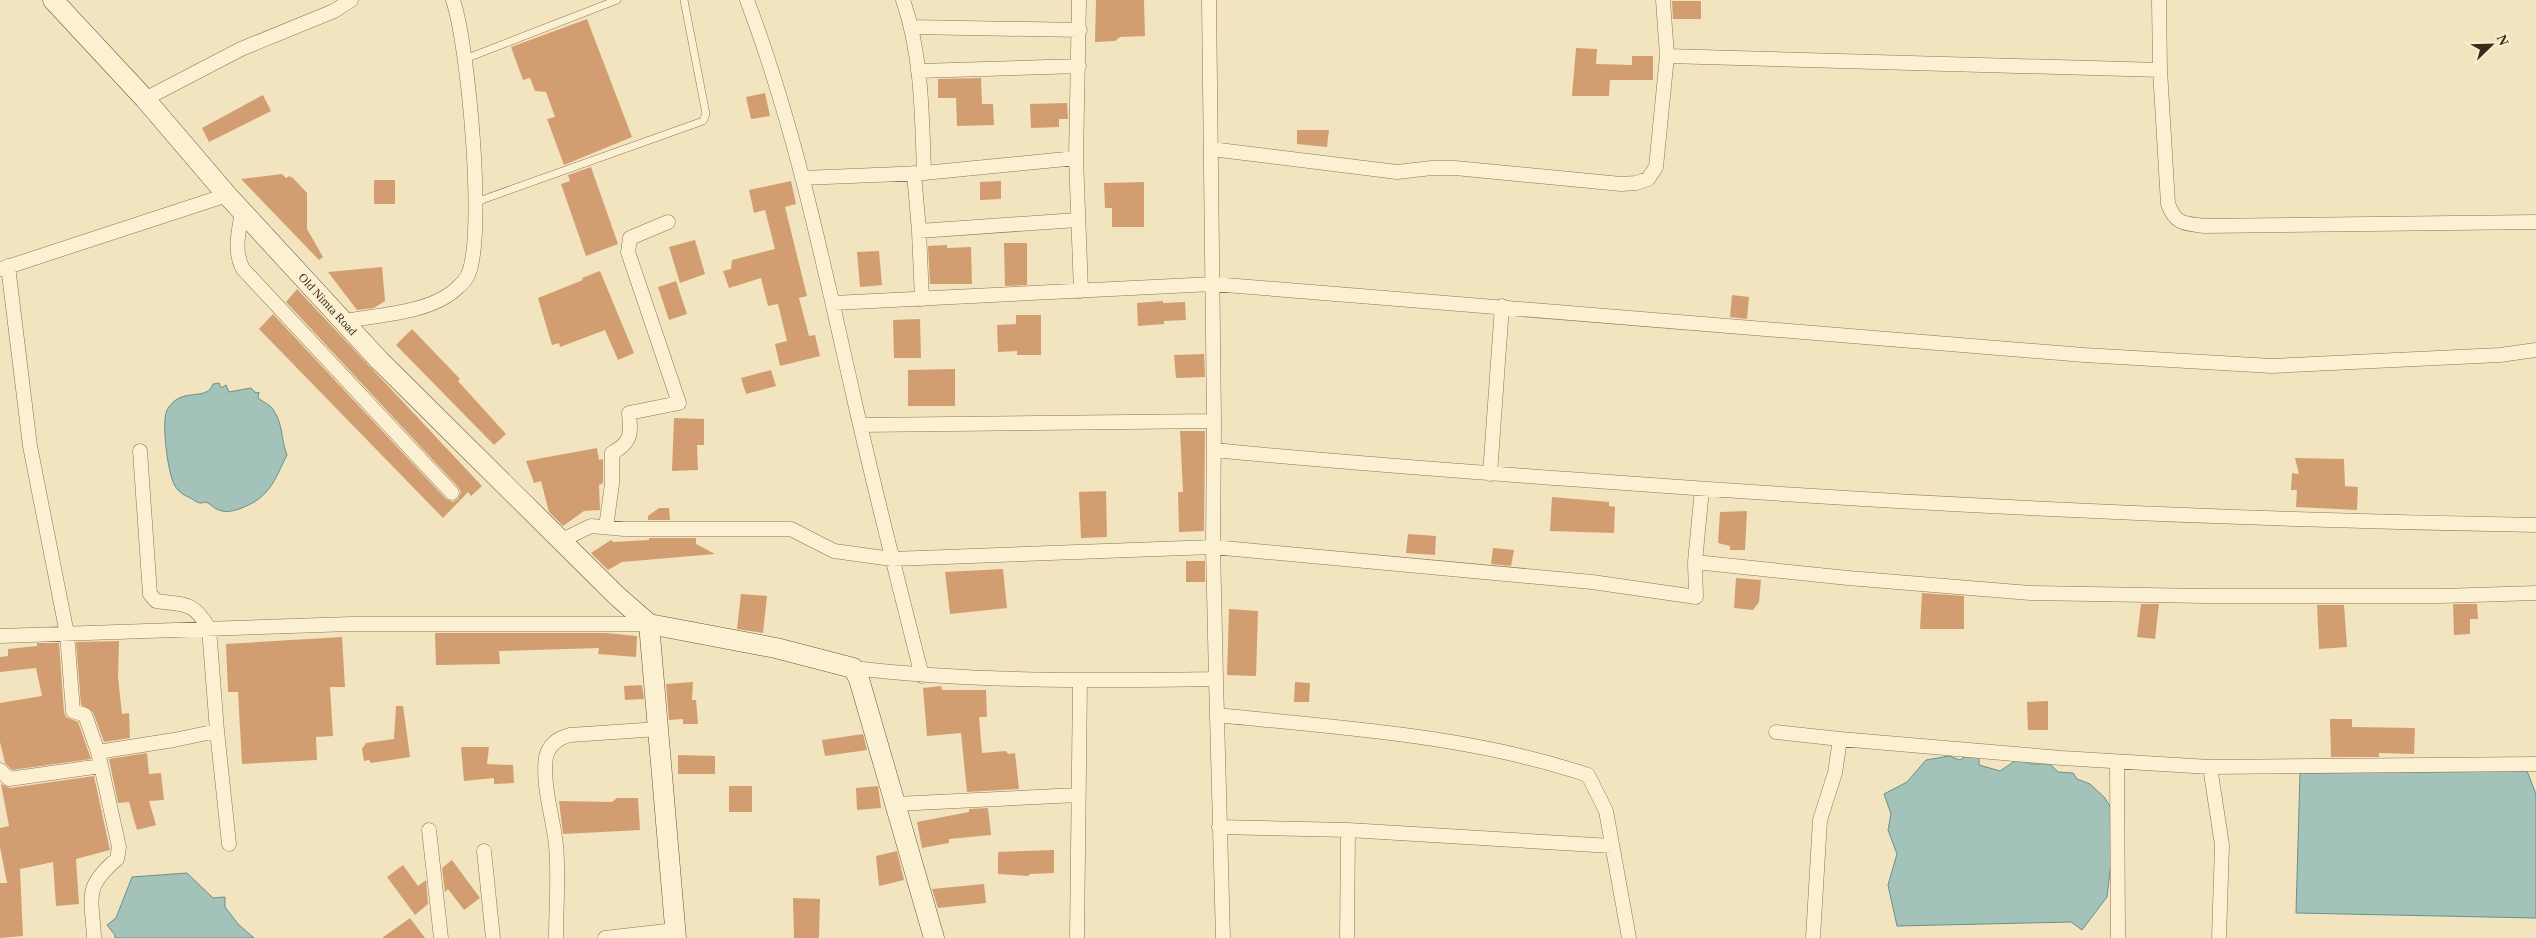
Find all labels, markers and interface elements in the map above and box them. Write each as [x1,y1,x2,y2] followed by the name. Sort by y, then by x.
[2466,20,2516,70] north arrow
[2494,33,2511,48] text: N
[296,270,360,338] street label: Old Nimta Road

